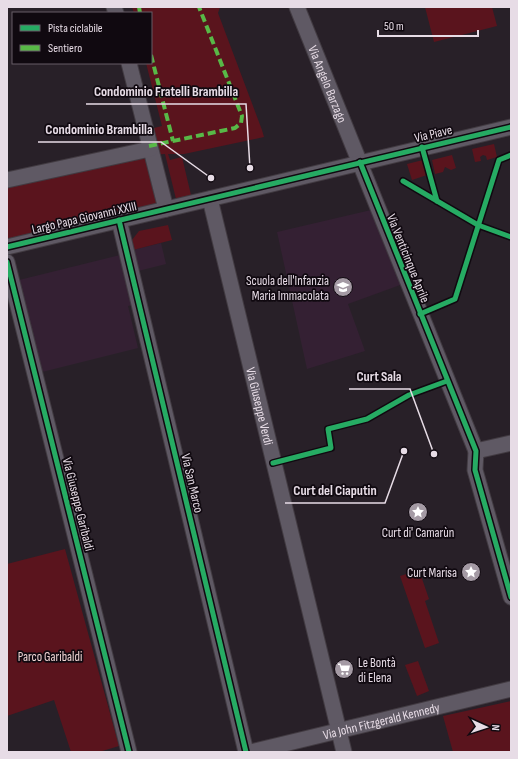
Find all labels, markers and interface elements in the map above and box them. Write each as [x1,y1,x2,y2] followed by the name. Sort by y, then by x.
[12,12,152,64] legend
[378,12,478,38] scale bar
[384,19,404,34] text: 50 m
[48,21,103,36] text: Pista ciclabile
[48,41,82,56] text: Sentiero
[304,43,350,125] street label: Via Angelo Barzago
[86,78,246,104] callout: Condominio Fratelli Brambilla
[94,83,238,100] text: Condominio Fratelli Brambilla
[38,116,161,142] callout: Condominio Brambilla
[45,121,153,138] text: Condominio Brambilla
[413,122,454,146] street label: Via Piave
[30,198,138,238] street label: Largo Papa Giovanni XXIII
[383,212,433,305] street label: Via Venticinque Aprile
[246,273,329,304] place label: Scuola dell'Infanzia Maria Immacolata
[332,276,354,298] school or university icon: Scuola dell'Infanzia Maria Immacolata
[349,363,410,389] callout: Curt Sala
[242,366,276,447] street label: Via Giuseppe Verdi
[356,368,402,385] text: Curt Sala
[177,452,207,514] street label: Via San Marco
[59,456,97,553] street label: Via Giuseppe Garibaldi
[285,477,385,503] callout: Curt del Ciaputin
[293,482,377,499] text: Curt del Ciaputin
[407,501,429,523] place icon: Curt di' Camarùn
[382,525,454,541] place label: Curt di' Camarùn
[460,561,482,583] place icon: Curt Marisa
[407,565,457,581] place label: Curt Marisa
[18,649,82,665] park label: Parco Garibaldi
[358,655,396,686] place label: Le Bontà di Elena
[333,658,355,680] supermarket icon: Le Bontà di Elena
[321,700,441,743] street label: Via John Fitzgerald Kennedy
[466,707,506,747] north arrow
[489,724,502,731] text: N

